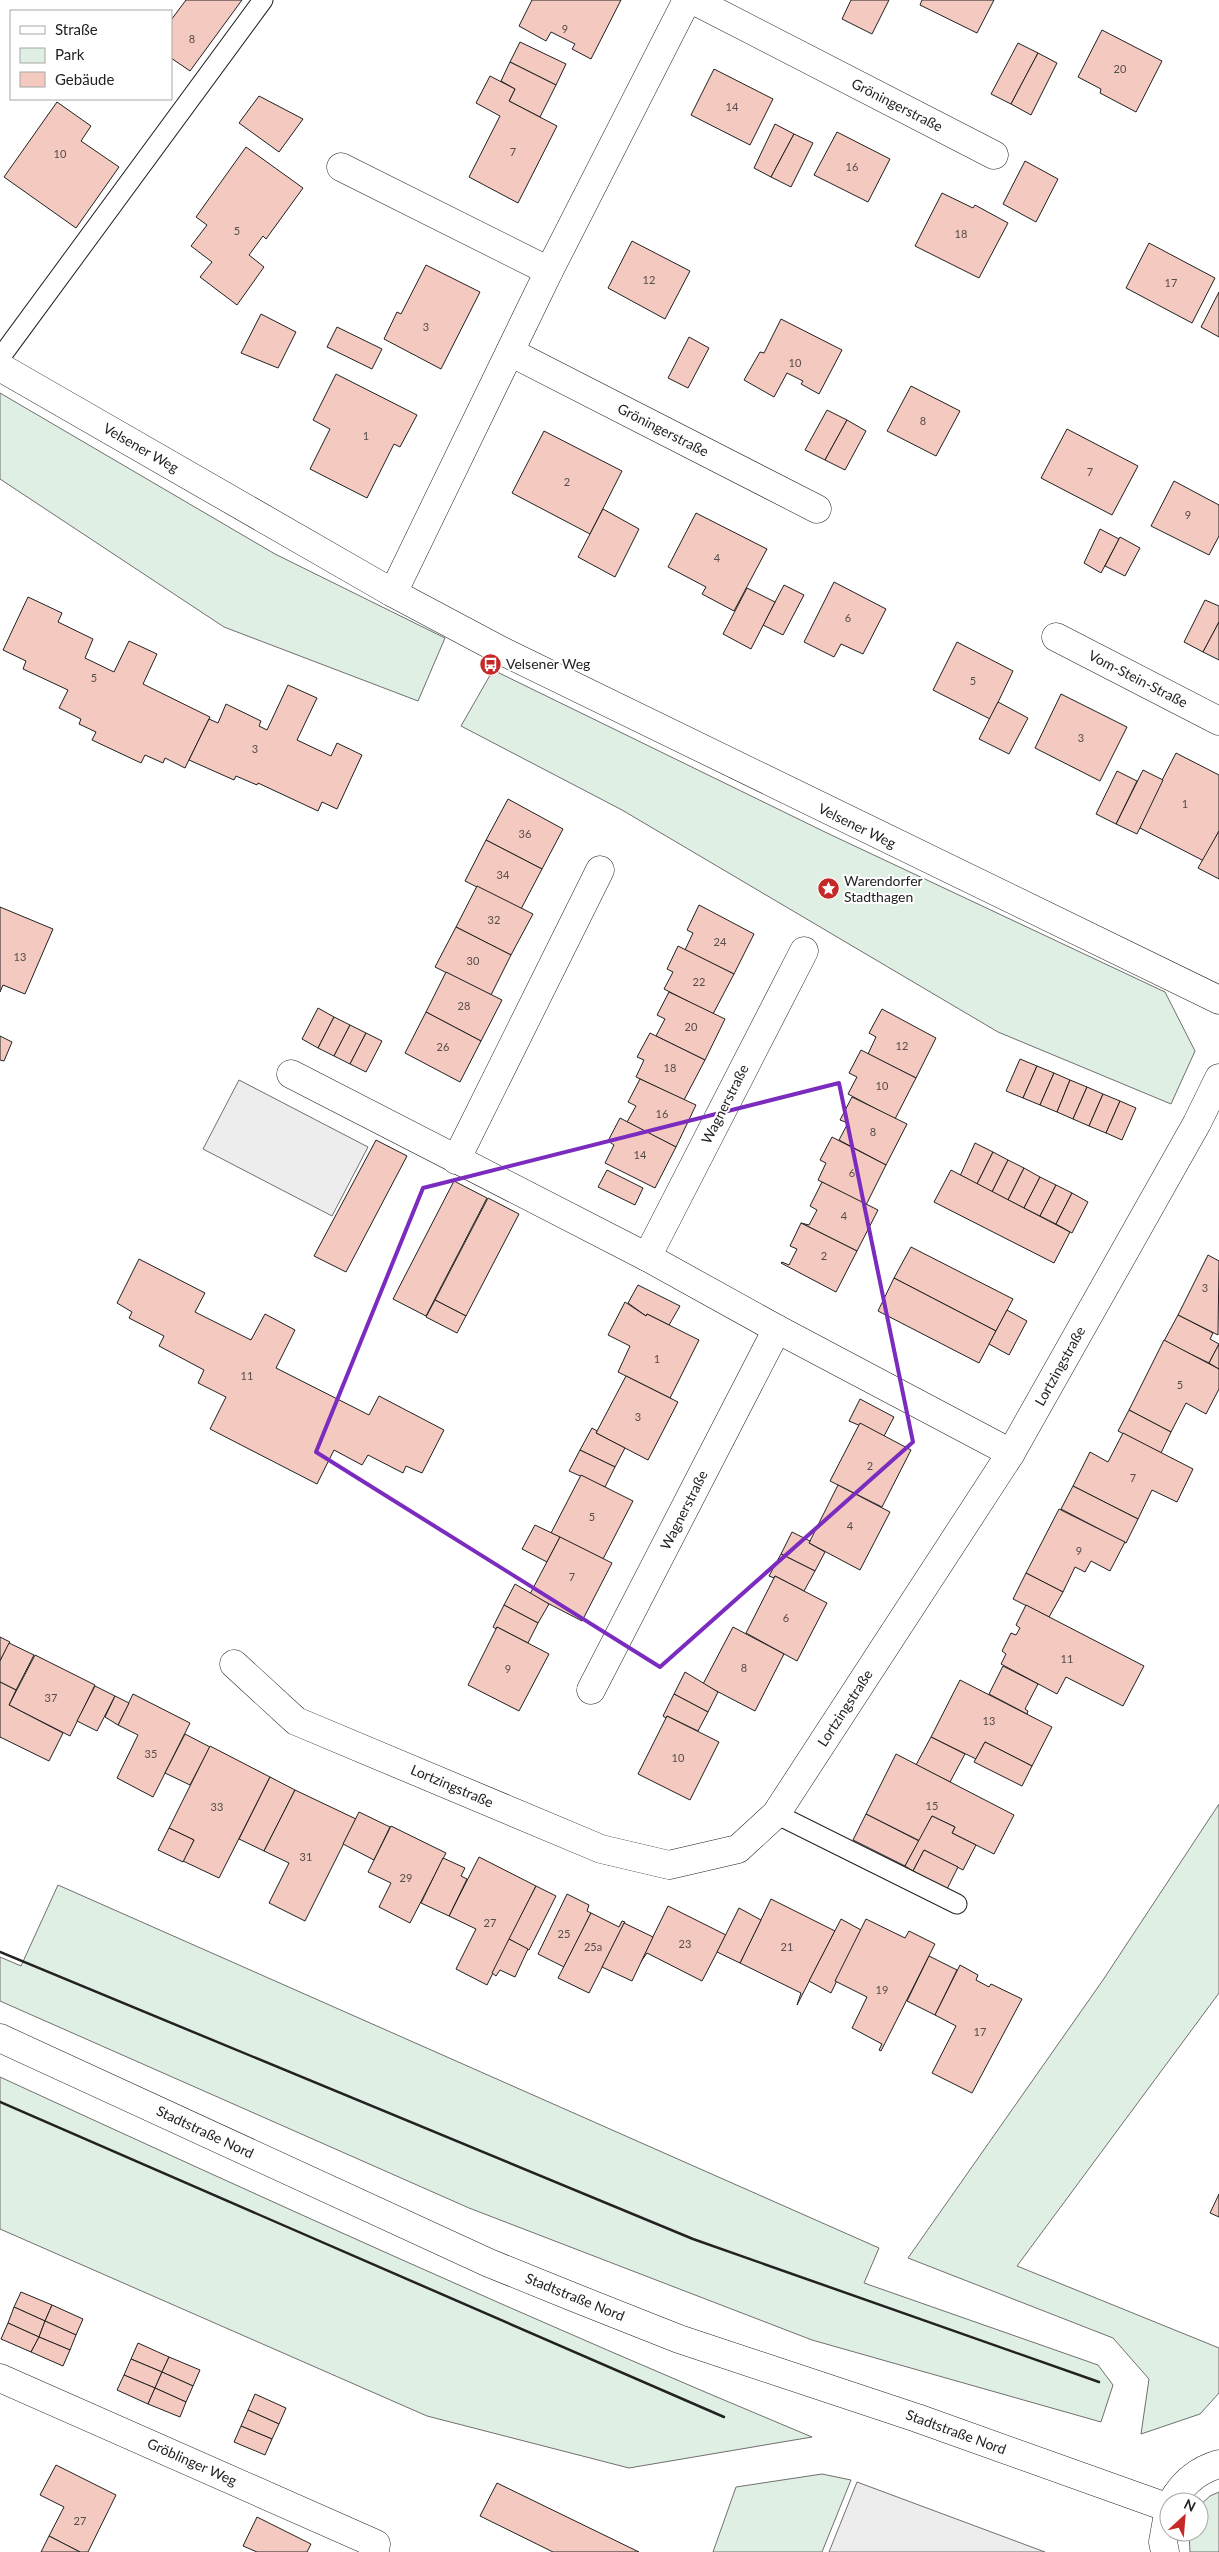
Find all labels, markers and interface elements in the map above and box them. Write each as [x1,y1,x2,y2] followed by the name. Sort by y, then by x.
[10,10,172,100] legend
[55,20,98,38] text: Straße
[562,22,568,35] house number: 9
[189,32,195,45] house number: 8
[55,45,85,63] text: Park
[1114,62,1127,75] house number: 20
[55,70,114,88] text: Gebäude
[849,74,946,135] street label: Gröningerstraße
[726,100,739,113] house number: 14
[510,145,516,158] house number: 7
[54,147,67,160] house number: 10
[846,160,858,173] house number: 16
[234,224,240,237] house number: 5
[955,227,967,240] house number: 18
[643,273,655,286] house number: 12
[1165,276,1177,289] house number: 17
[423,320,429,333] house number: 3
[789,356,802,369] house number: 10
[615,399,712,460] street label: Gröningerstraße
[920,414,926,427] house number: 8
[100,419,182,476] street label: Velsener Weg
[363,429,369,442] house number: 1
[1087,465,1093,478] house number: 7
[564,475,570,488] house number: 2
[1185,508,1191,521] house number: 9
[714,551,721,564] house number: 4
[845,611,851,624] house number: 6
[1086,646,1191,711] street label: Vom-Stein-Straße
[478,652,502,676] bus stop icon: Velsener Weg
[506,655,590,672] place label: Velsener Weg
[91,671,97,684] house number: 5
[970,674,976,687] house number: 5
[1078,731,1084,744] house number: 3
[252,742,258,755] house number: 3
[1182,797,1188,810] house number: 1
[816,799,899,852] street label: Velsener Weg
[519,827,531,840] house number: 36
[497,868,510,881] house number: 34
[844,872,923,905] place label: Warendorfer Stadthagen
[816,877,840,901] place icon: Warendorfer Stadthagen
[488,913,500,926] house number: 32
[714,935,727,948] house number: 24
[14,950,26,963] house number: 13
[467,954,480,967] house number: 30
[693,975,705,988] house number: 22
[458,999,470,1012] house number: 28
[685,1020,698,1033] house number: 20
[896,1039,908,1052] house number: 12
[437,1040,449,1053] house number: 26
[664,1061,676,1074] house number: 18
[697,1061,752,1146] street label: Wagnerstraße
[876,1079,889,1092] house number: 10
[656,1107,668,1120] house number: 16
[870,1125,876,1138] house number: 8
[634,1148,647,1161] house number: 14
[849,1166,855,1179] house number: 6
[841,1209,848,1222] house number: 4
[821,1249,827,1262] house number: 2
[1202,1281,1208,1294] house number: 3
[1031,1323,1088,1408] street label: Lortzingstraße
[654,1352,660,1365] house number: 1
[241,1369,253,1382] house number: 11
[1177,1378,1183,1391] house number: 5
[635,1410,641,1423] house number: 3
[867,1459,873,1472] house number: 2
[656,1467,711,1552] street label: Wagnerstraße
[1130,1471,1136,1484] house number: 7
[589,1510,595,1523] house number: 5
[847,1519,854,1532] house number: 4
[1076,1544,1082,1557] house number: 9
[569,1570,575,1583] house number: 7
[783,1611,789,1624] house number: 6
[1061,1652,1073,1665] house number: 11
[741,1661,747,1674] house number: 8
[505,1662,511,1675] house number: 9
[813,1666,876,1749] street label: Lortzingstraße
[45,1691,57,1704] house number: 37
[983,1714,995,1727] house number: 13
[145,1747,157,1760] house number: 35
[672,1751,685,1764] house number: 10
[408,1761,496,1811] street label: Lortzingstraße
[926,1799,938,1812] house number: 15
[211,1800,223,1813] house number: 33
[300,1850,312,1863] house number: 31
[400,1871,412,1884] house number: 29
[484,1916,496,1929] house number: 27
[558,1927,570,1940] house number: 25
[679,1937,691,1950] house number: 23
[584,1940,602,1953] house number: 25a
[781,1940,793,1953] house number: 21
[876,1983,888,1996] house number: 19
[974,2025,986,2038] house number: 17
[154,2102,257,2162] street label: Stadtstraße Nord
[523,2269,627,2324] street label: Stadtstraße Nord
[904,2406,1009,2458] street label: Stadtstraße Nord
[145,2434,240,2489] street label: Gröblinger Weg
[1159,2492,1209,2542] north arrow
[1181,2495,1198,2515] text: N
[74,2514,86,2527] house number: 27

